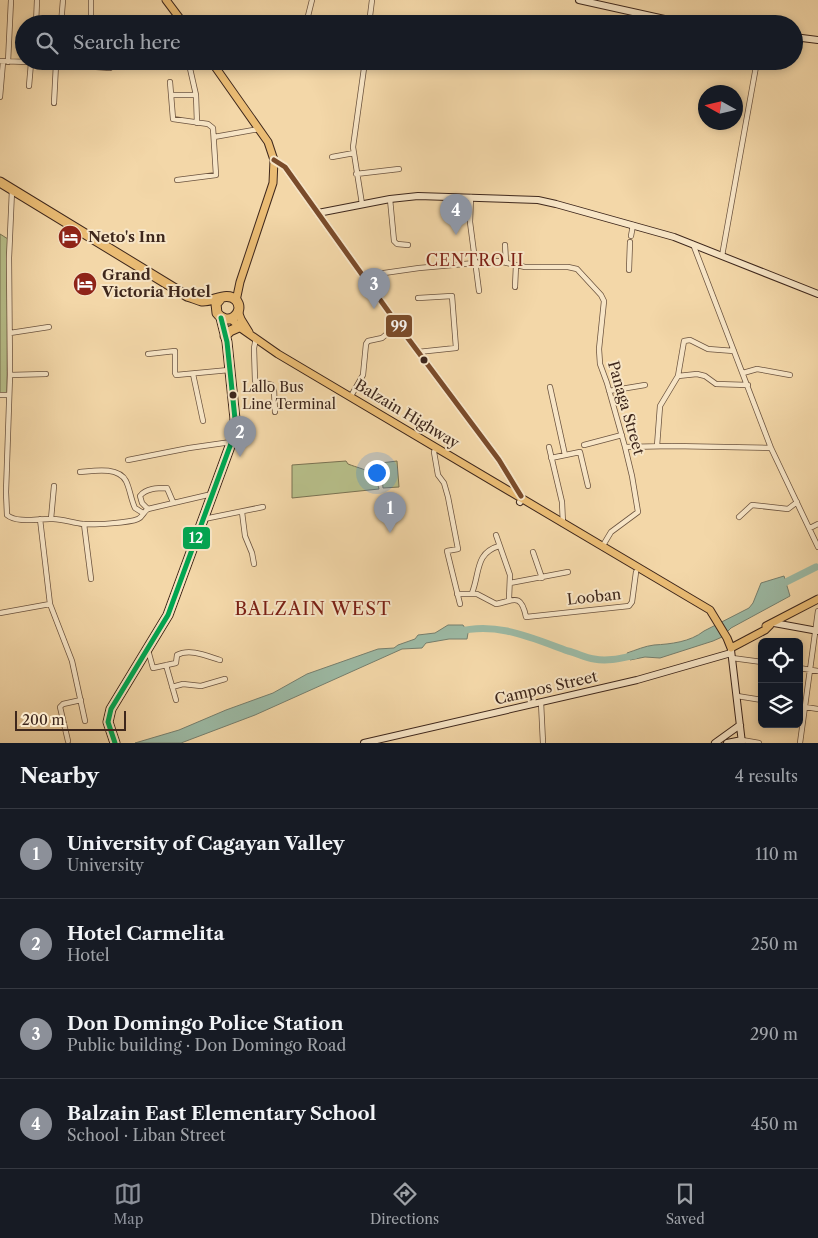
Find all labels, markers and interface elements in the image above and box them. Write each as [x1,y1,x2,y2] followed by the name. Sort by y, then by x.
[15,15,803,70] search box
[33,29,61,57] icon: search
[73,31,181,54] text: Search here
[698,85,743,130] north arrow
[440,194,472,235] pin: 4
[57,224,83,250] hotel icon: Neto's Inn
[88,227,166,246] place label: Neto's Inn
[426,250,524,270] district label: CENTRO II
[101,265,211,301] place label: Grand Victoria Hotel
[358,268,390,309] pin: 3
[72,271,98,297] hotel icon: Grand Victoria Hotel
[385,314,413,338] line badge: 99
[391,317,407,335] text: 99
[419,355,429,365] unlabelled marker
[604,359,649,458] street label: Panaga Street
[352,375,464,453] street label: Balzain Highway
[242,378,336,413] place label: Lallo Bus Line Terminal
[228,390,238,400] marker: Lallo Bus Line Terminal
[224,416,256,457] pin: 2
[364,460,390,486] your location
[374,492,406,533] pin: 1
[182,526,211,550] line badge: 12
[189,529,203,547] text: 12
[566,584,623,609] street label: Looban
[235,598,391,620] district label: BALZAIN WEST
[758,638,803,728] map controls
[758,638,803,683] button: locate
[493,666,600,709] street label: Campos Street
[758,683,803,728] button: layers
[15,708,126,731] scale bar
[22,711,65,729] text: 200 m
[20,763,99,788] text: Nearby
[735,766,798,786] text: 4 results
[67,832,344,855] text: University of Cagayan Valley
[32,844,40,864] text: 1
[755,844,798,864] text: 110 m
[67,855,144,875] text: University
[67,922,224,945] text: Hotel Carmelita
[31,934,41,954] text: 2
[751,934,798,954] text: 250 m
[67,945,110,965] text: Hotel
[67,1012,343,1035] text: Don Domingo Police Station
[31,1024,41,1044] text: 3
[750,1024,798,1044] text: 290 m
[67,1035,346,1055] text: Public building · Don Domingo Road
[67,1102,376,1125] text: Balzain East Elementary School
[31,1114,41,1134] text: 4
[751,1114,798,1134] text: 450 m
[67,1125,225,1145] text: School · Liban Street
[113,1180,143,1228] tab: Map
[370,1180,439,1228] tab: Directions
[666,1180,705,1228] tab: Saved

